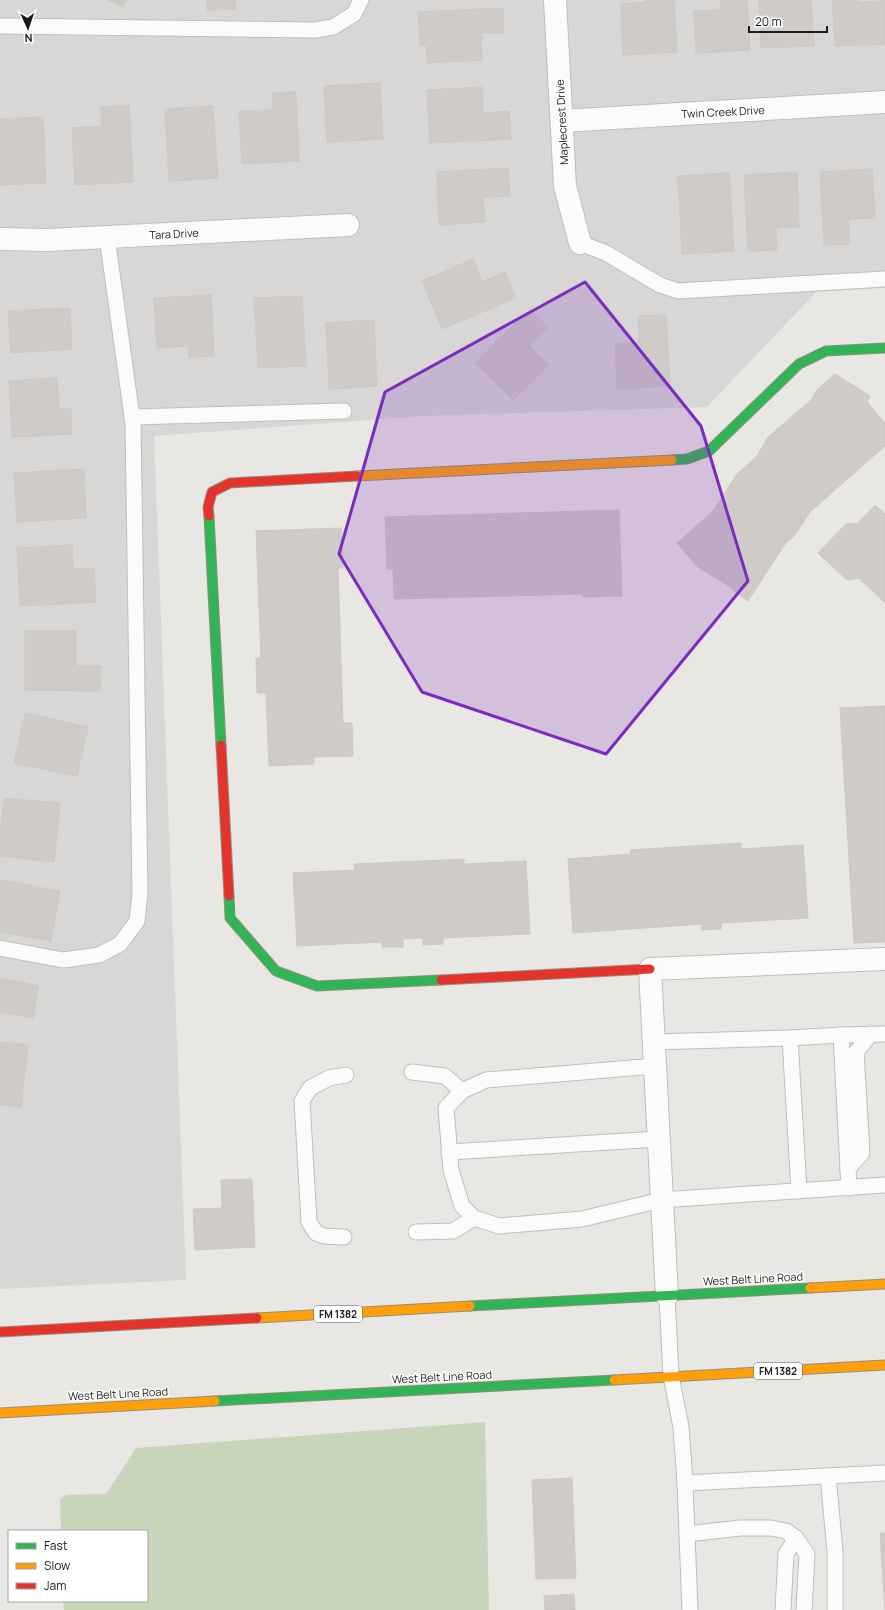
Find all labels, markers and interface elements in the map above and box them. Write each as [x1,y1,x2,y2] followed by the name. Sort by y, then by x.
[8,8,48,48] north arrow
[749,8,827,34] scale bar
[755,13,782,30] text: 20 m
[24,31,33,46] text: N
[552,78,571,165] street label: Maplecrest Drive
[681,102,766,121] street label: Twin Creek Drive
[149,225,200,242] street label: Tara Drive
[703,1268,803,1289] street label: West Belt Line Road
[314,1306,362,1322] road number: FM 1382
[754,1363,802,1379] road number: FM 1382
[392,1366,492,1387] street label: West Belt Line Road
[68,1383,168,1404] street label: West Belt Line Road
[8,1530,148,1602] legend
[44,1537,68,1554] text: Fast
[44,1557,70,1574] text: Slow
[44,1577,66,1594] text: Jam

